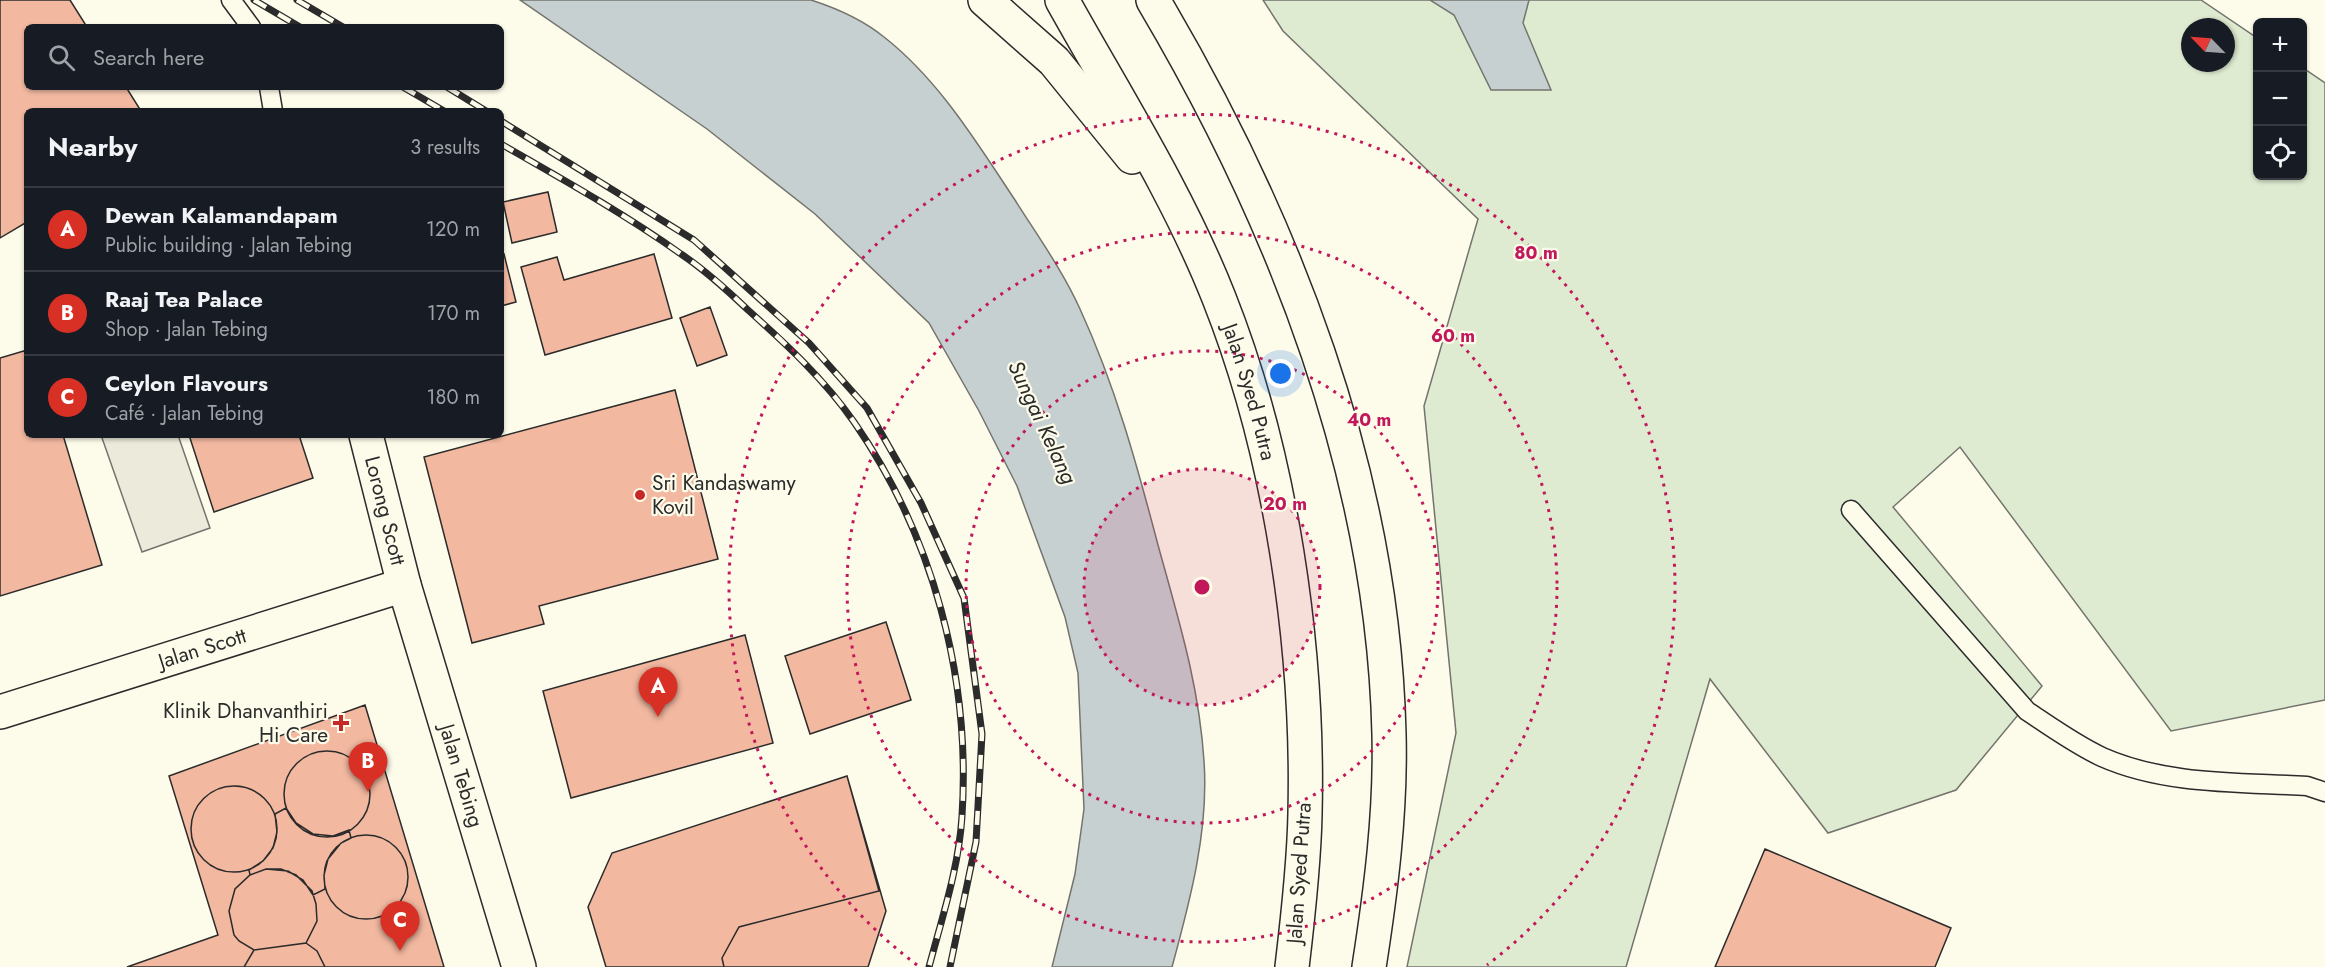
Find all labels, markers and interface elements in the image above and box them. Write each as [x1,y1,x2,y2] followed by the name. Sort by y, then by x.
[2181,18,2235,72] north arrow
[2253,18,2307,180] map controls
[2253,18,2307,72] button: +
[24,24,504,90] search box
[45,41,78,74] icon: search
[93,41,204,73] text: Search here
[2253,72,2307,126] button: −
[2253,126,2307,180] button: locate
[48,128,137,166] text: Nearby
[410,133,480,162] text: 3 results
[105,199,338,231] text: Dewan Kalamandapam
[60,215,75,244] text: A
[426,215,480,244] text: 120 m
[105,231,352,260] text: Public building · Jalan Tebing
[1514,240,1558,266] text: 80 m
[105,283,263,315] text: Raaj Tea Palace
[61,299,74,328] text: B
[427,299,480,328] text: 170 m
[105,315,268,344] text: Shop · Jalan Tebing
[1214,316,1283,463] street label: Jalan Syed Putra
[1431,323,1475,349] text: 60 m
[1000,355,1086,489] water label: Sungai Kelang
[1266,359,1295,388] your location
[105,367,268,399] text: Ceylon Flavours
[60,383,75,412] text: C
[426,383,480,412] text: 180 m
[105,399,264,428] text: Café · Jalan Tebing
[1347,407,1391,433] text: 40 m
[357,453,413,568] street label: Lorong Scott
[652,468,797,522] place label: Sri Kandaswamy Kovil
[633,488,647,502] marker: Sri Kandaswamy Kovil
[1263,491,1307,517] text: 20 m
[1192,577,1212,597] centre of rings
[152,621,250,677] street label: Jalan Scott
[638,668,678,717] pin: A
[163,696,328,750] place label: Klinik Dhanvanthiri Hi Care
[332,714,350,732] marker: Klinik Dhanvanthiri Hi Care
[431,718,491,831] street label: Jalan Tebing
[348,742,388,792] pin: B
[1279,801,1319,948] street label: Jalan Syed Putra
[380,902,420,951] pin: C

